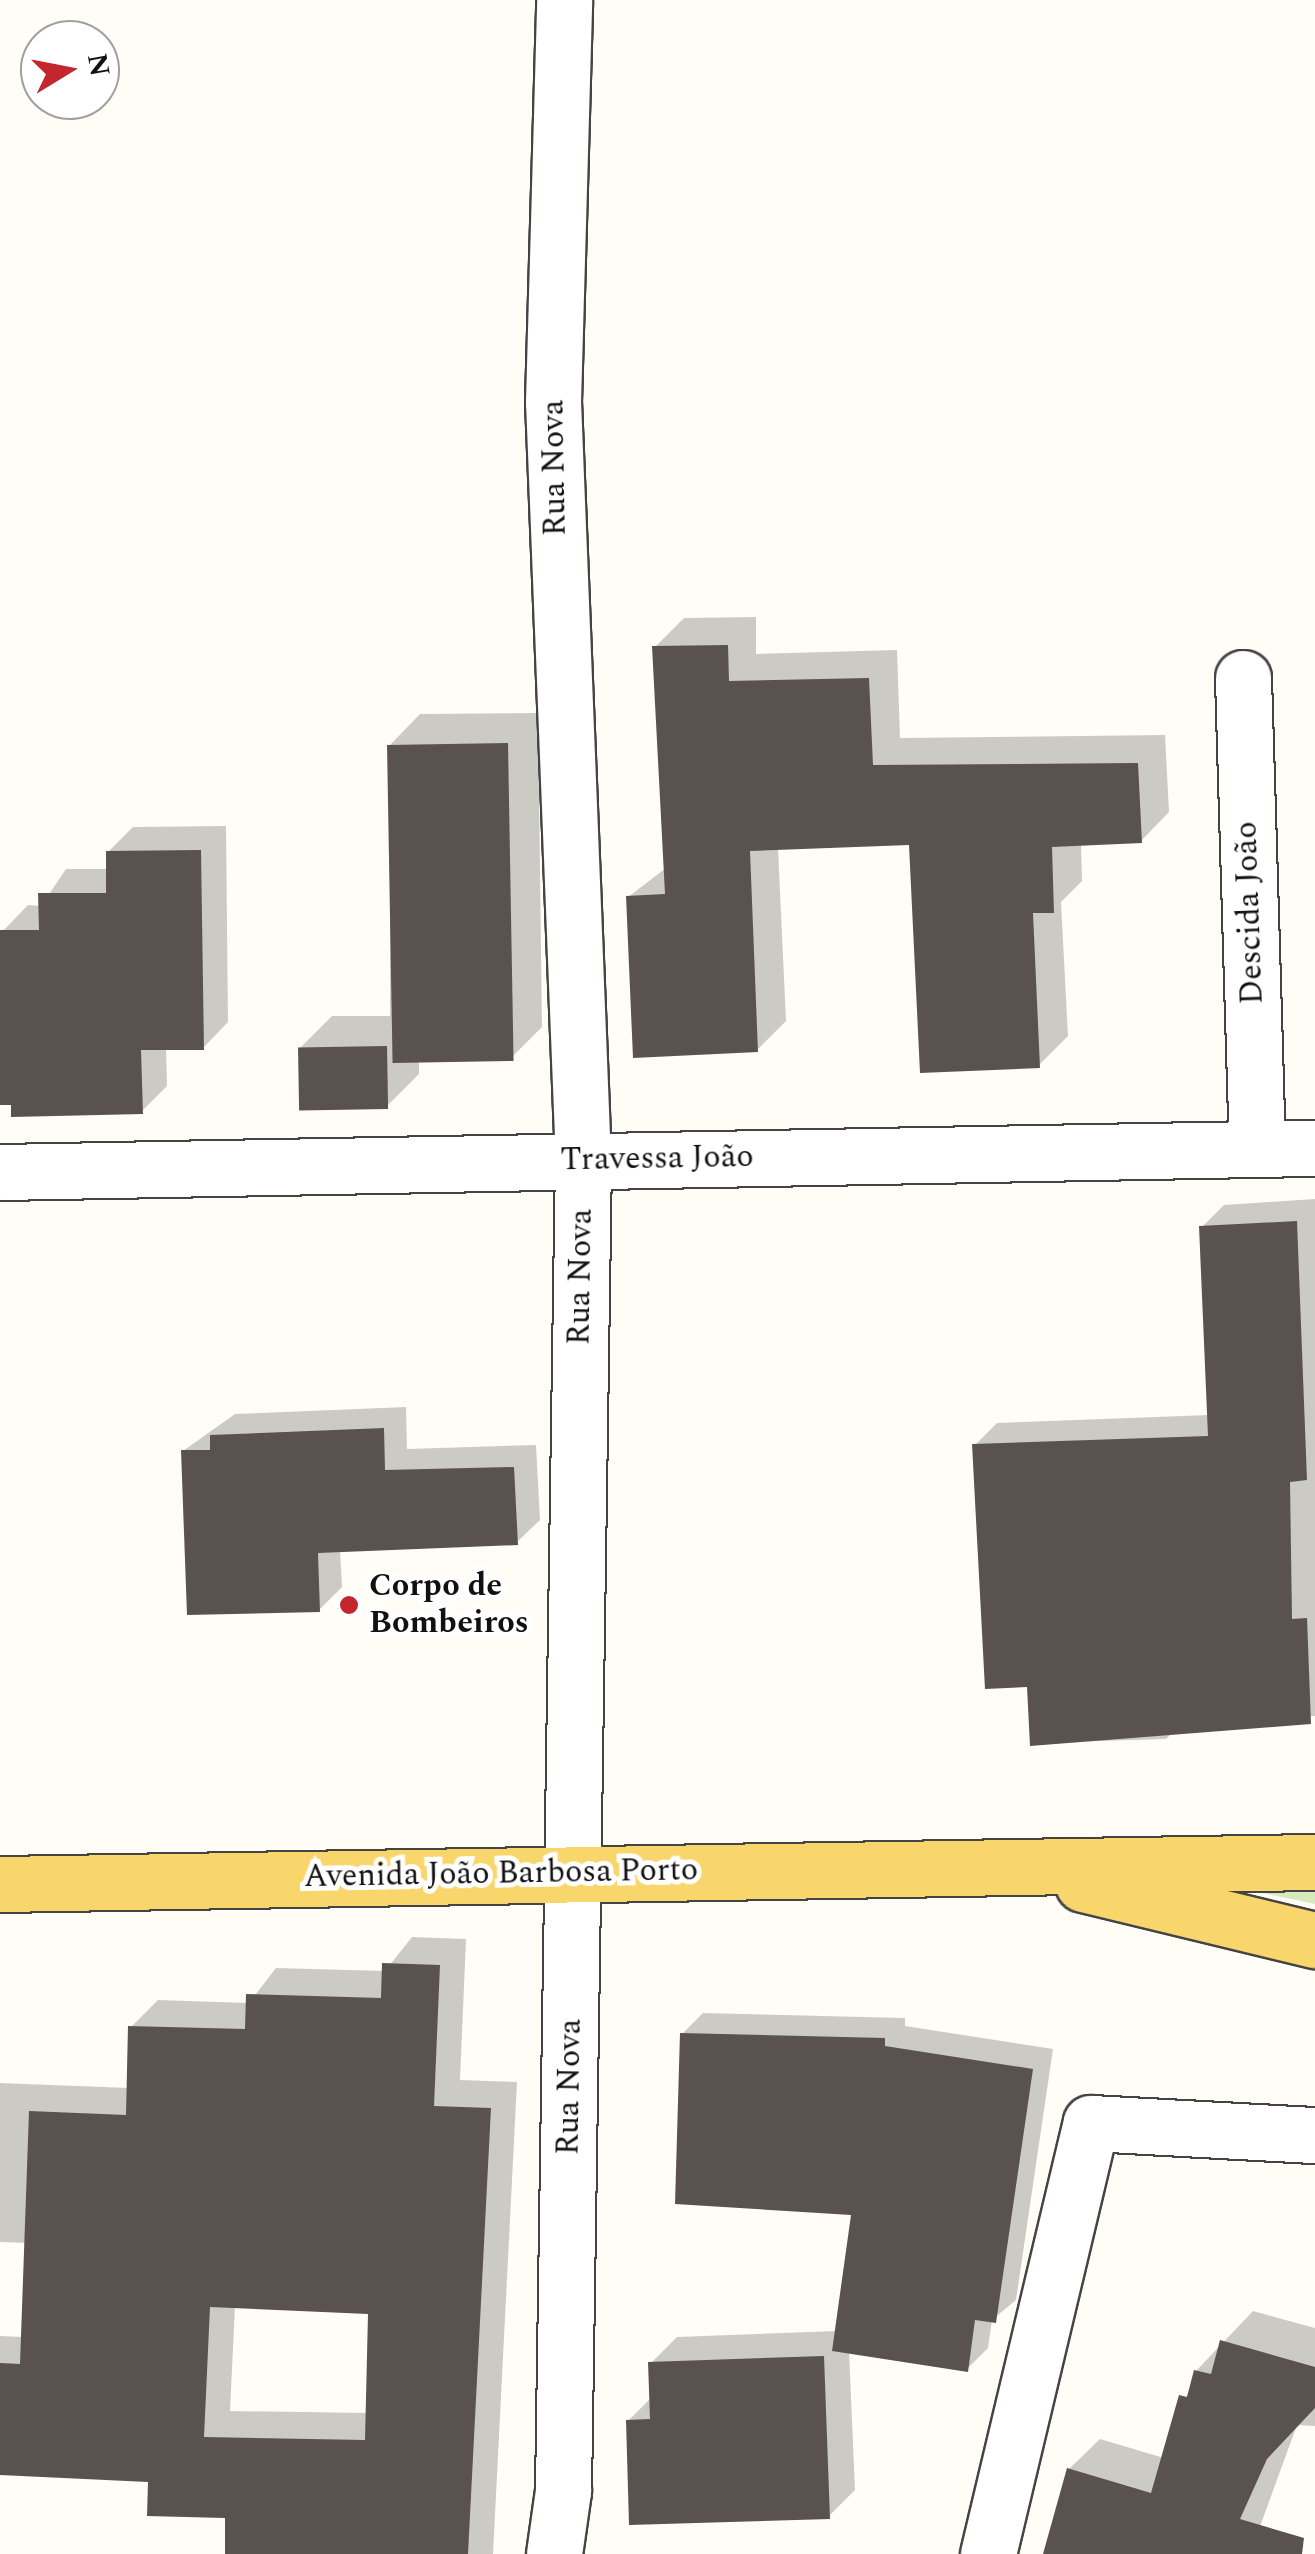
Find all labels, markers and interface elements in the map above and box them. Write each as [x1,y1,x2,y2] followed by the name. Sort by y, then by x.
[20,20,120,120] north arrow
[75,50,121,80] text: N
[535,399,575,537] street label: Rua Nova
[1228,821,1272,1005] street label: Descida João
[560,1138,754,1180] street label: Travessa João
[561,1208,601,1346] street label: Rua Nova
[369,1568,529,1643] place label: Corpo de Bombeiros
[338,1594,360,1616] marker: Corpo de Bombeiros
[303,1851,699,1897] street label: Avenida João Barbosa Porto
[550,2018,590,2156] street label: Rua Nova

